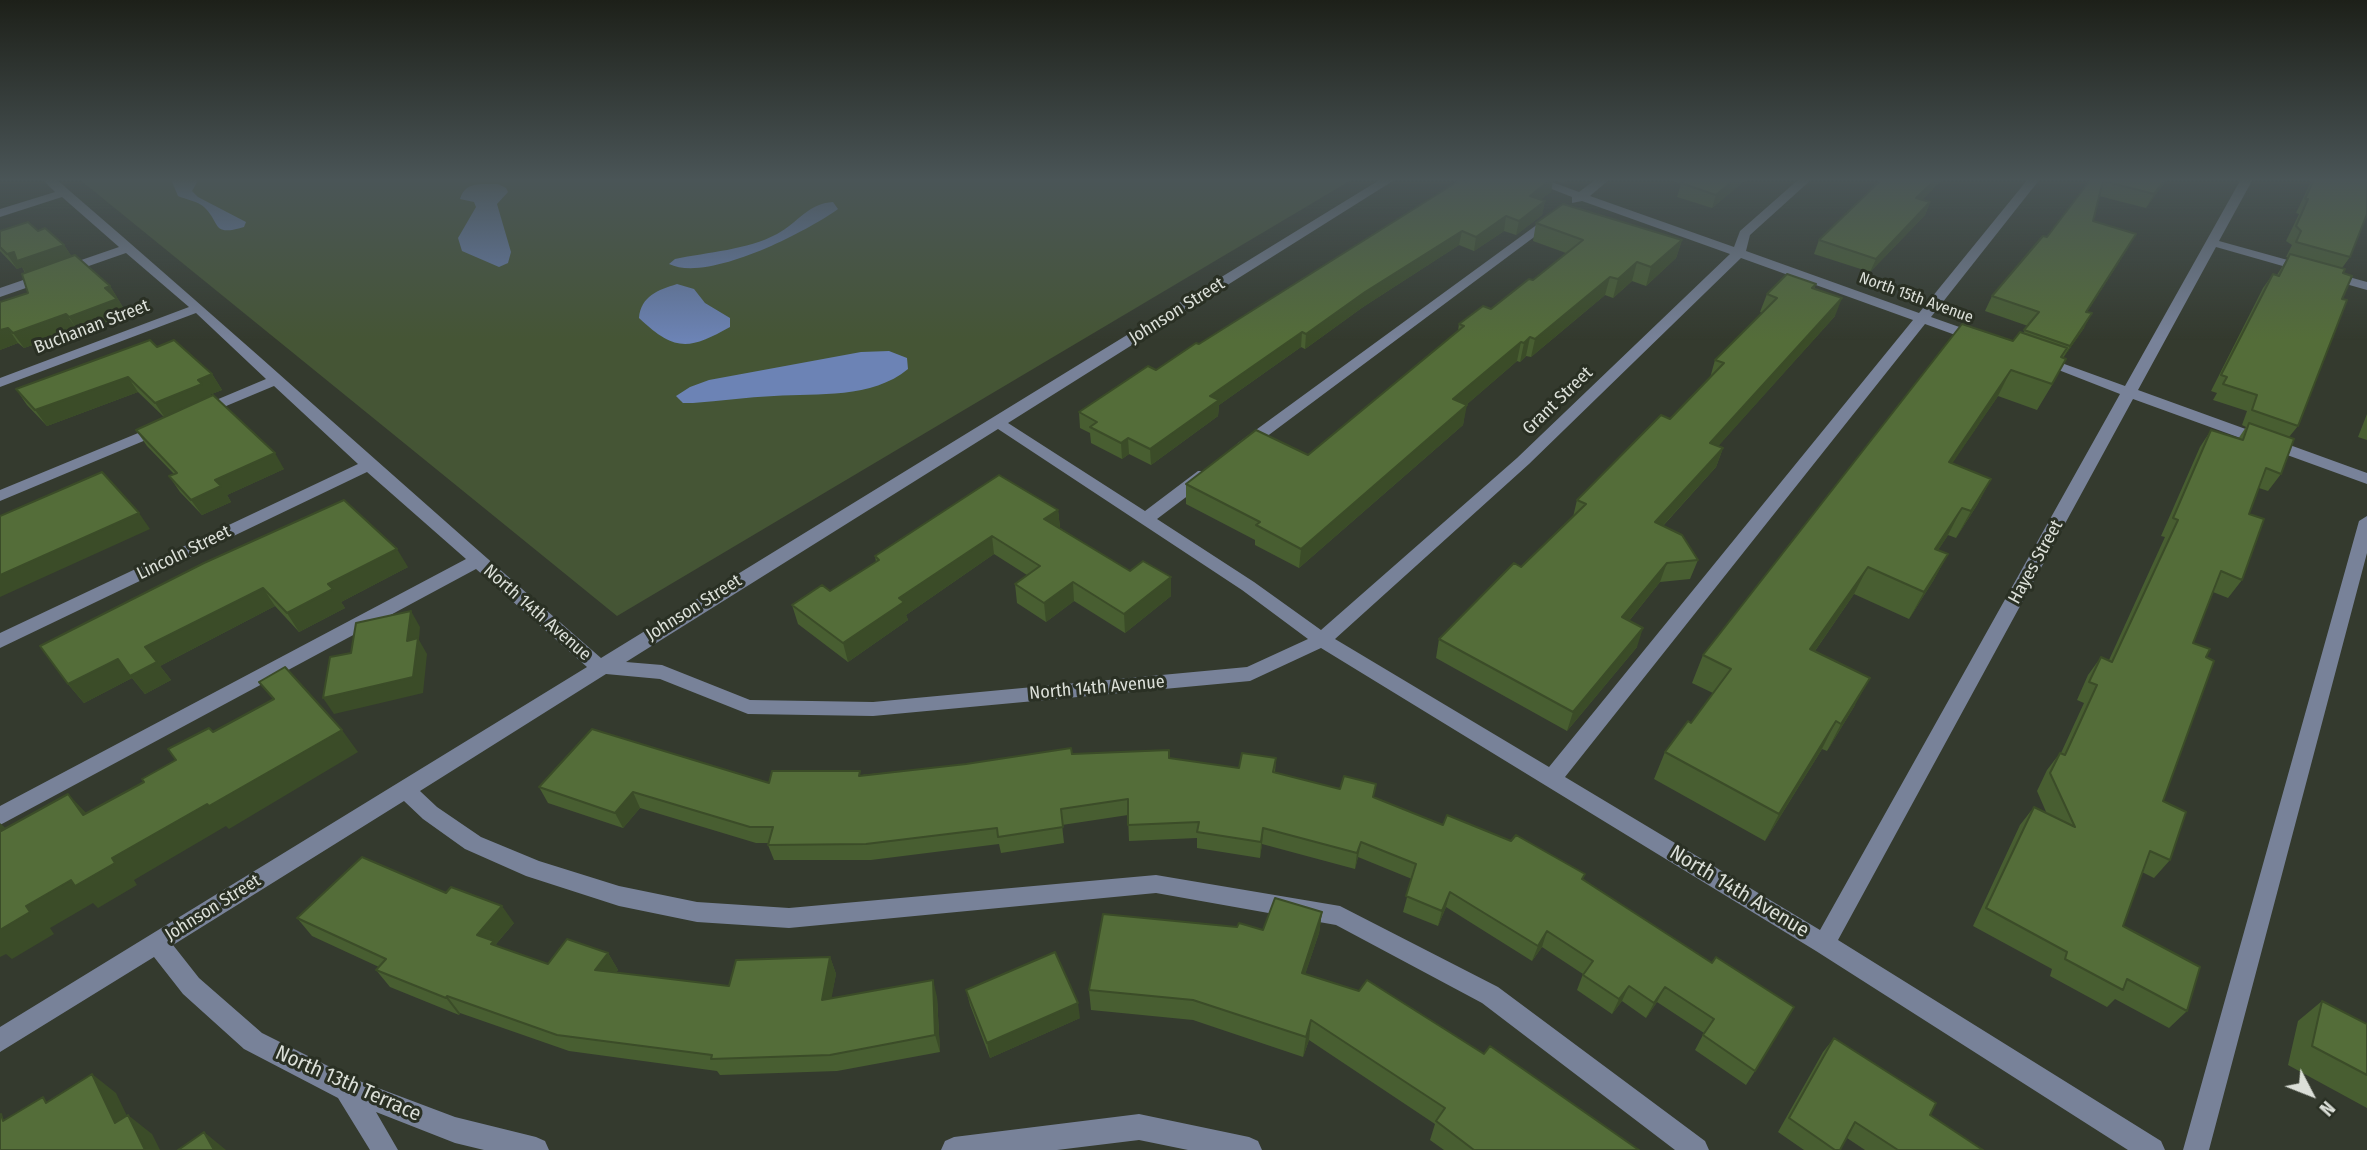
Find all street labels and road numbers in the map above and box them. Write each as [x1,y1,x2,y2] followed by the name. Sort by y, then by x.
[1856,268,1976,328] street label: North 15th Avenue
[1125,273,1229,349] street label: Johnson Street
[31,295,153,359] street label: Buchanan Street
[1519,362,1597,440] street label: Grant Street
[2004,516,2068,608] street label: Hayes Street
[134,521,234,585] street label: Lincoln Street
[479,560,595,666] street label: North 14th Avenue
[642,570,746,646] street label: Johnson Street
[1028,671,1166,705] street label: North 14th Avenue
[1665,840,1813,944] street label: North 14th Avenue
[161,870,265,946] street label: Johnson Street
[271,1041,425,1127] street label: North 13th Terrace

